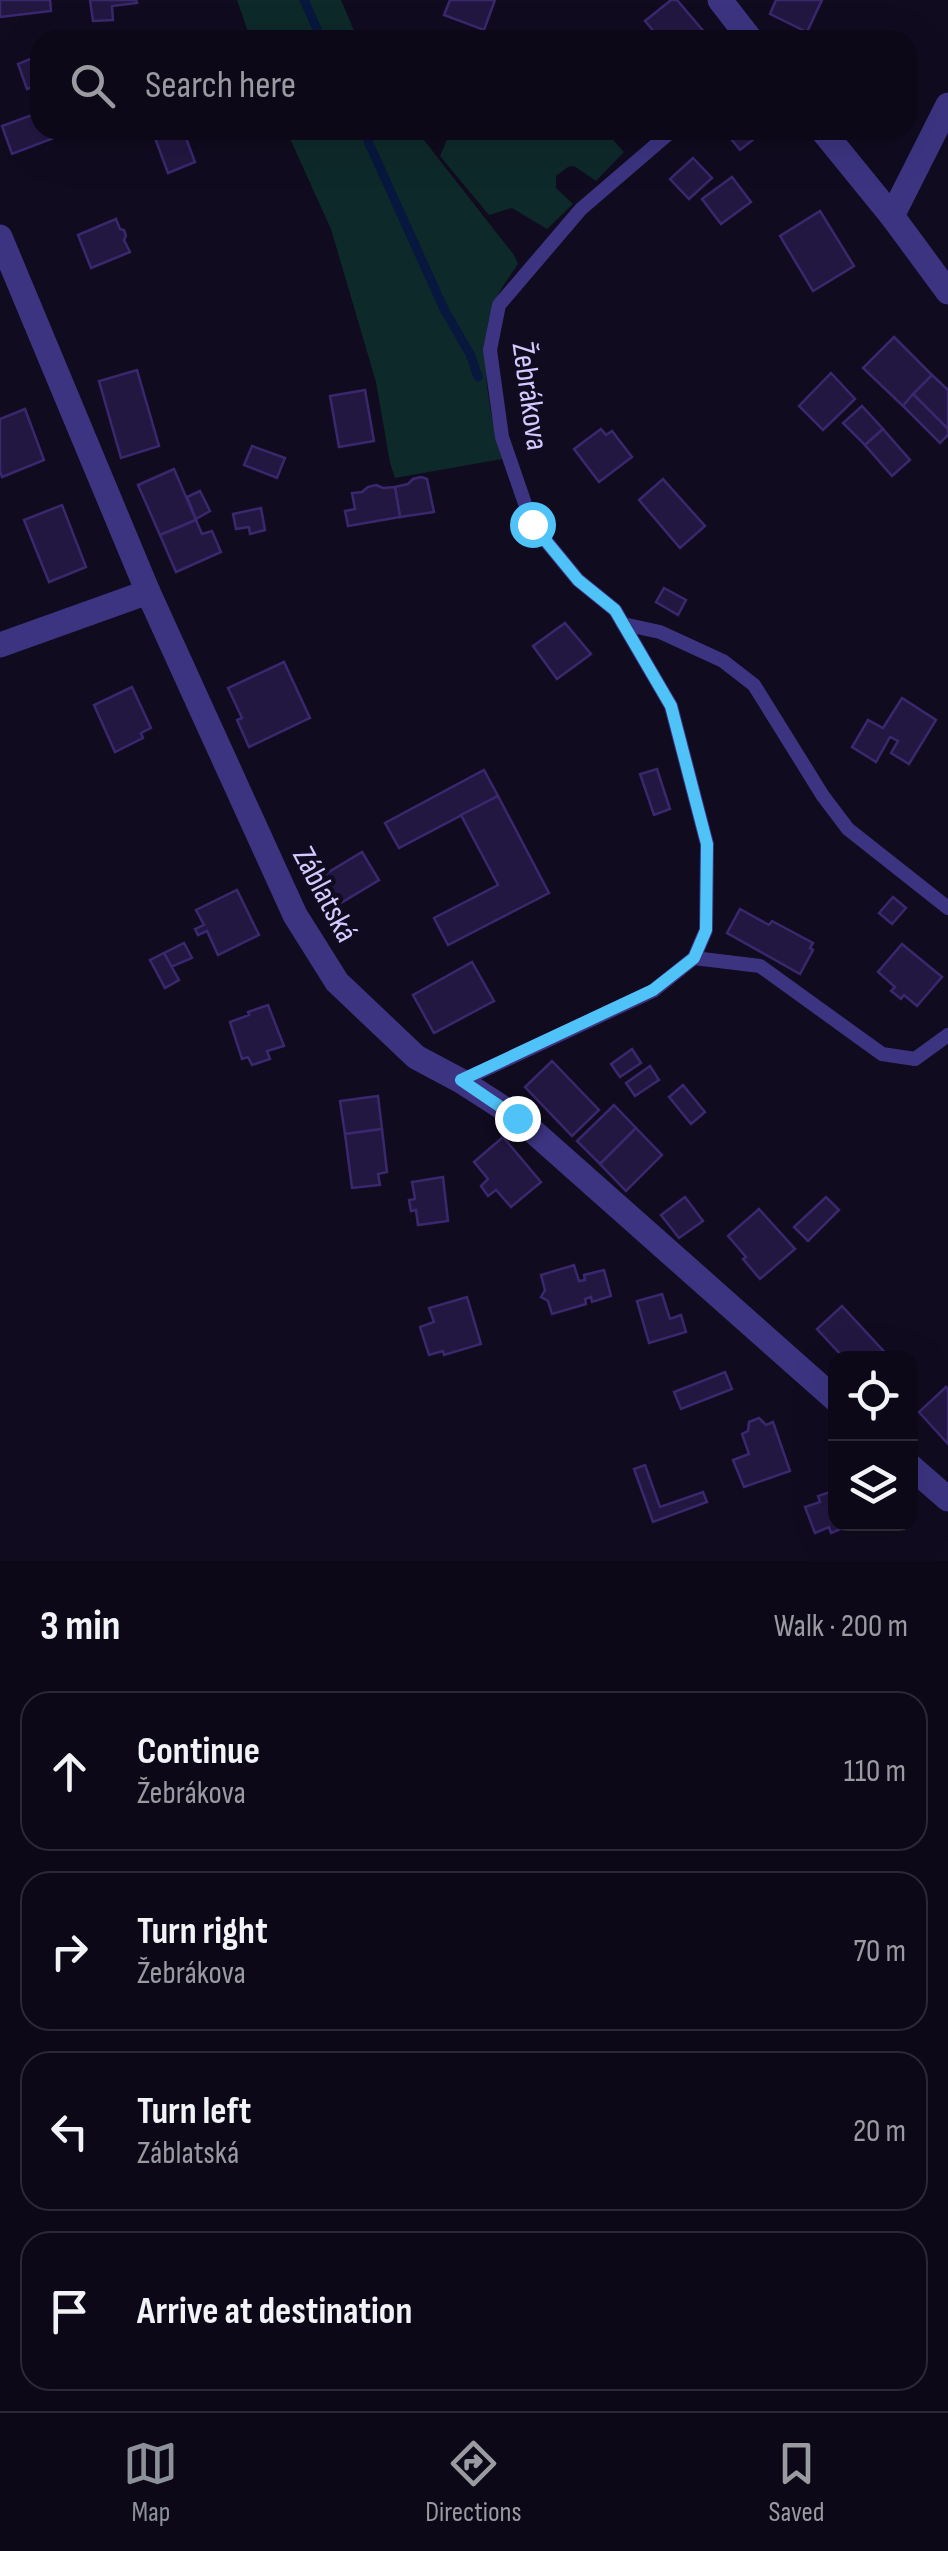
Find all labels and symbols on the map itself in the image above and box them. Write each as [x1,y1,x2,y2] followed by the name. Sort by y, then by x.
[503,340,556,453] street label: Žebrákova
[510,502,556,548] route start
[283,840,366,949] street label: Záblatská
[495,1096,541,1142] route end

